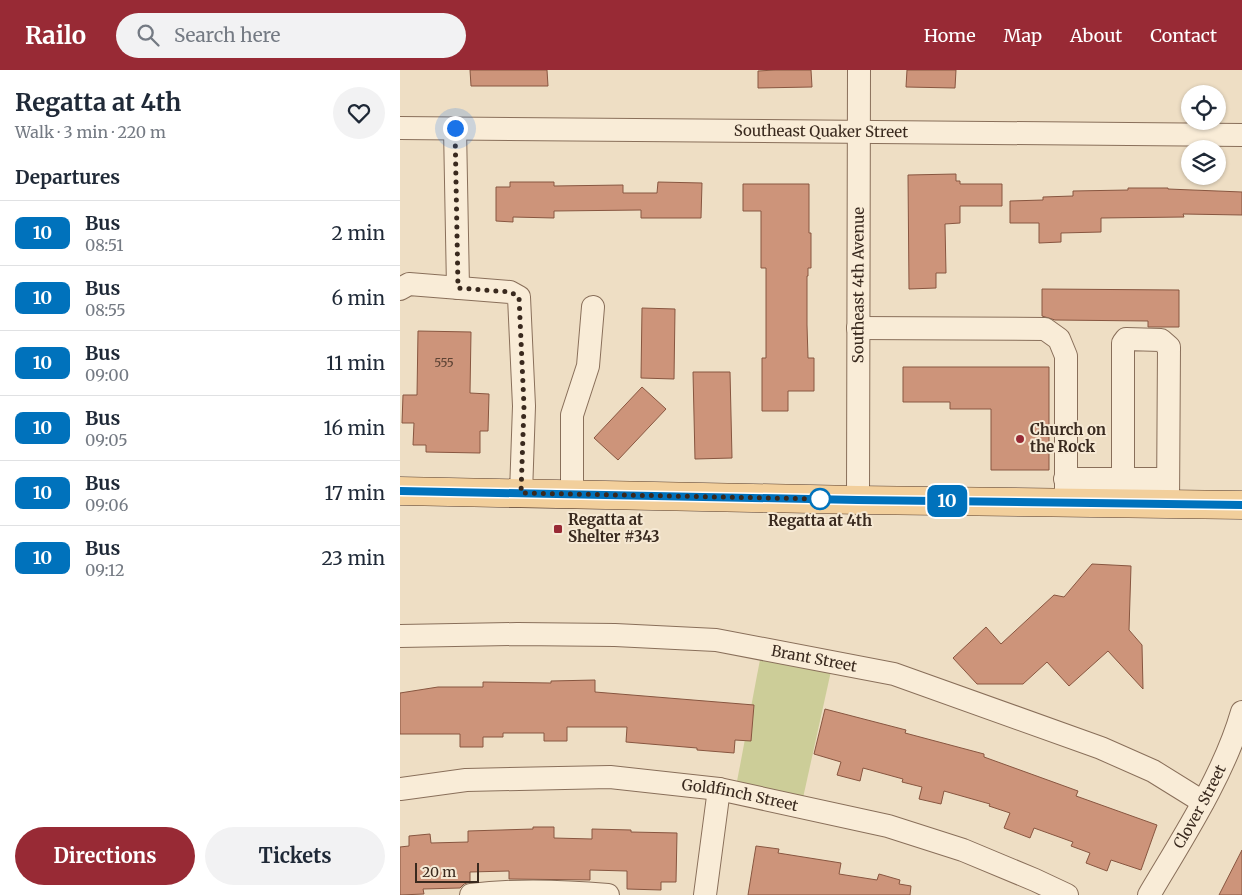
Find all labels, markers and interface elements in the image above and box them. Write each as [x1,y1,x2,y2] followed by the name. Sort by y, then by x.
[116,13,466,58] search box
[25,20,86,51] text: Railo
[134,21,162,49] icon: search
[174,23,281,47] text: Search here
[924,24,976,47] text: Home
[1004,24,1042,47] text: Map
[1070,24,1122,47] text: About
[1150,24,1217,47] text: Contact
[1181,85,1226,185] map controls
[1181,85,1226,130] button: locate
[15,87,181,118] text: Regatta at 4th
[333,87,385,139] button: heart
[443,116,468,141] your location
[734,121,908,141] street label: Southeast Quaker Street
[15,122,166,142] text: Walk · 3 min · 220 m
[1181,140,1226,185] button: layers
[15,165,120,189] text: Departures
[848,207,868,363] street label: Southeast 4th Avenue
[85,211,120,235] text: Bus
[33,221,52,244] text: 10
[332,221,385,245] text: 2 min
[85,235,124,255] text: 08:51
[85,276,120,300] text: Bus
[33,286,52,309] text: 10
[331,286,385,310] text: 6 min
[85,300,126,320] text: 08:55
[85,341,120,365] text: Bus
[33,351,52,374] text: 10
[326,351,385,375] text: 11 min
[434,355,454,370] house number: 555
[85,365,129,385] text: 09:00
[85,406,120,430] text: Bus
[33,416,52,439] text: 10
[324,416,385,440] text: 16 min
[1030,420,1106,456] place label: Church on the Rock
[85,430,128,450] text: 09:05
[1014,433,1026,445] marker: Church on the Rock
[85,471,120,495] text: Bus
[33,481,52,504] text: 10
[325,481,385,505] text: 17 min
[924,485,970,517] line badge: 10
[809,488,831,510] marker: Regatta at 4th
[937,489,957,512] text: 10
[85,495,128,515] text: 09:06
[568,510,660,546] place label: Regatta at Shelter #343
[768,511,872,530] place label: Regatta at 4th
[552,523,564,535] marker: Regatta at Shelter #343
[85,536,120,560] text: Bus
[33,546,52,569] text: 10
[321,546,385,570] text: 23 min
[85,560,125,580] text: 09:12
[770,641,859,676] street label: Brant Street
[1169,761,1230,852] street label: Clover Street
[681,775,800,815] street label: Goldfinch Street
[15,827,195,885] button: Directions
[205,827,385,885] button: Tickets
[415,860,479,883] scale bar
[422,863,456,881] text: 20 m

